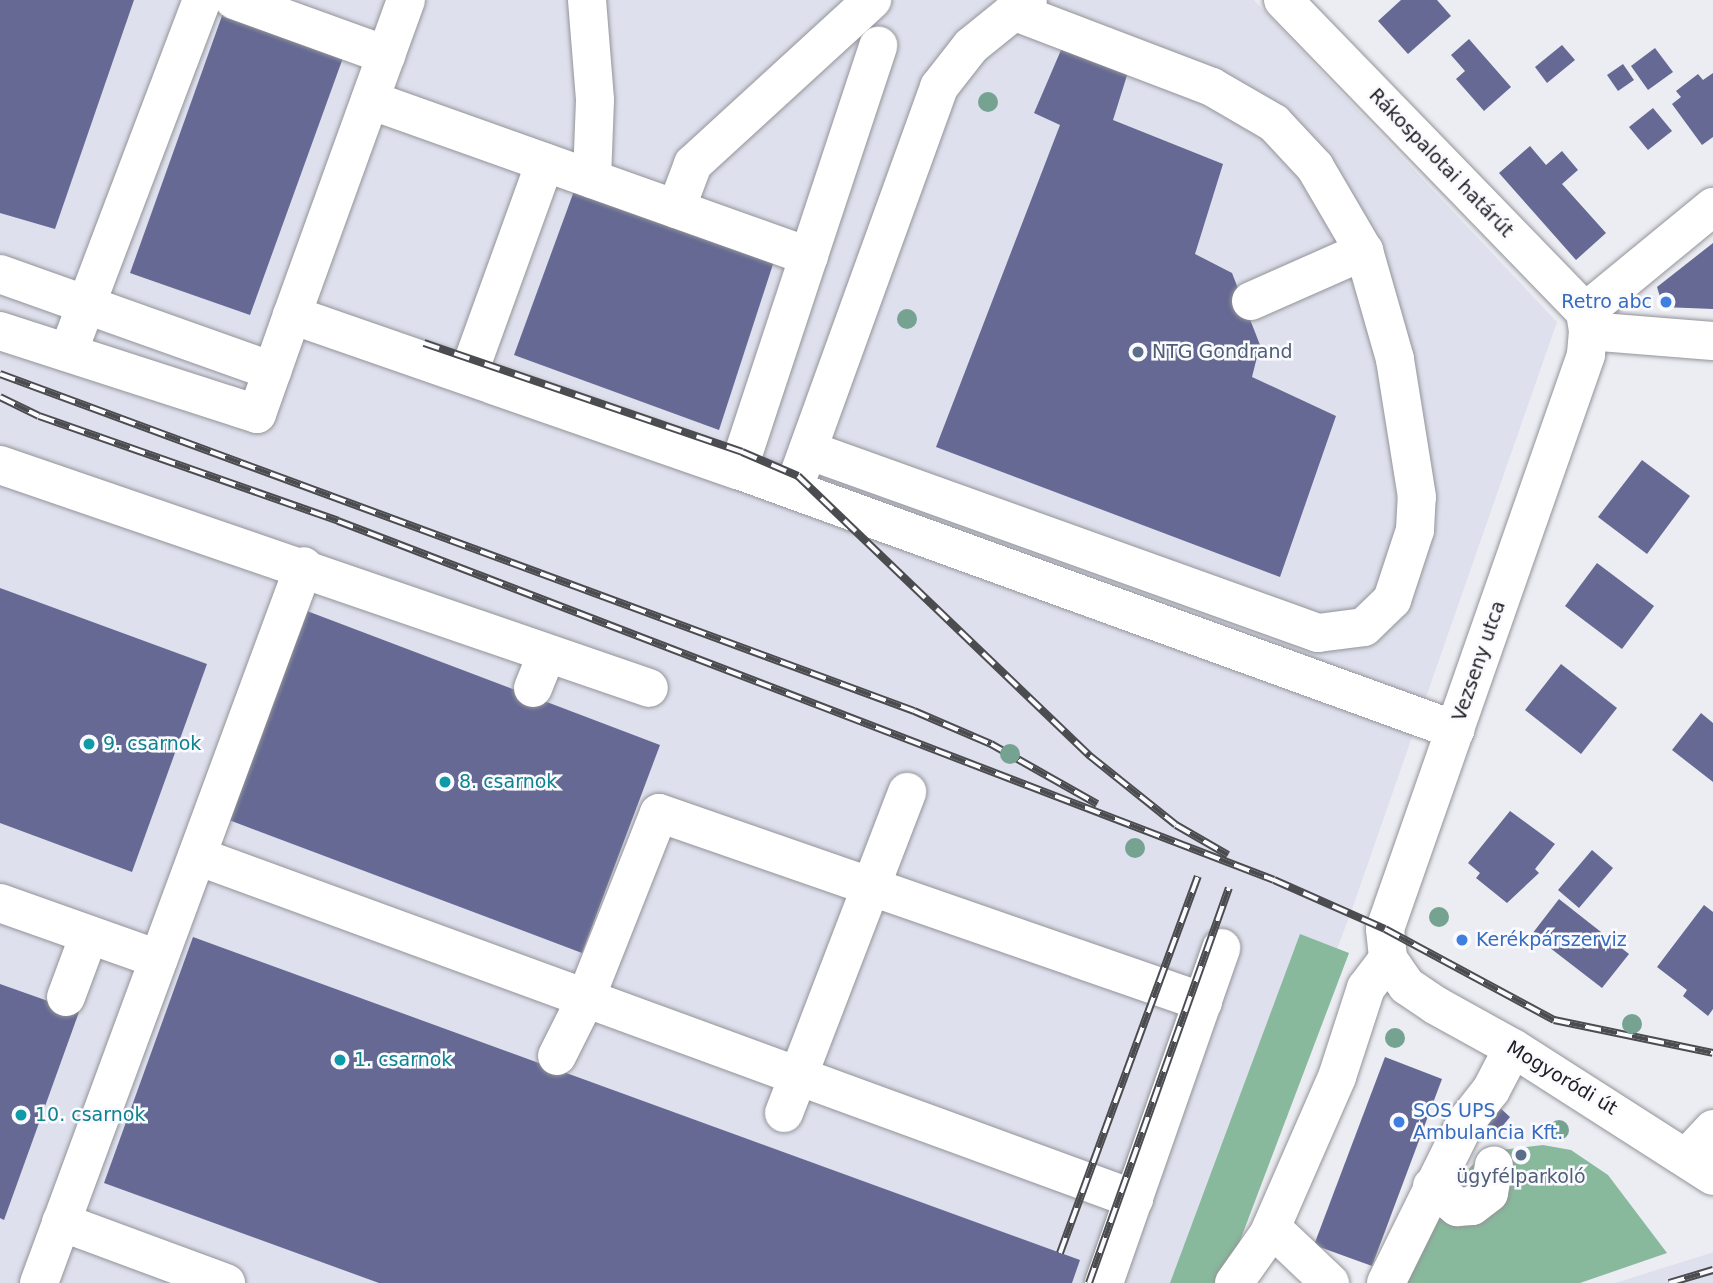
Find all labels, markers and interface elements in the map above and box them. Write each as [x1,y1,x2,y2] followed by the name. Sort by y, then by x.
[1364,84,1518,242] street label: Rákospalotai határút
[1561,291,1652,313] place label: Retro abc
[1658,294,1674,310] marker: Retro abc
[1152,341,1293,363] place label: NTG Gondrand
[1130,344,1146,360] marker: NTG Gondrand
[1448,598,1510,724] street label: Vezseny utca
[103,733,201,755] place label: 9. csarnok
[81,736,97,752] marker: 9. csarnok
[459,771,557,793] place label: 8. csarnok
[437,774,453,790] marker: 8. csarnok
[1476,929,1627,951] place label: Kerékpárszerviz
[1454,932,1470,948] marker: Kerékpárszerviz
[1503,1036,1621,1120] street label: Mogyoródi út
[354,1049,452,1071] place label: 1. csarnok
[332,1052,348,1068] marker: 1. csarnok
[1413,1100,1563,1144] place label: SOS UPS Ambulancia Kft.
[35,1104,145,1126] place label: 10. csarnok
[13,1107,29,1123] marker: 10. csarnok
[1391,1114,1407,1130] marker: SOS UPS Ambulancia Kft.
[1513,1147,1529,1163] marker: ügyfélparkoló
[1456,1166,1586,1188] place label: ügyfélparkoló

